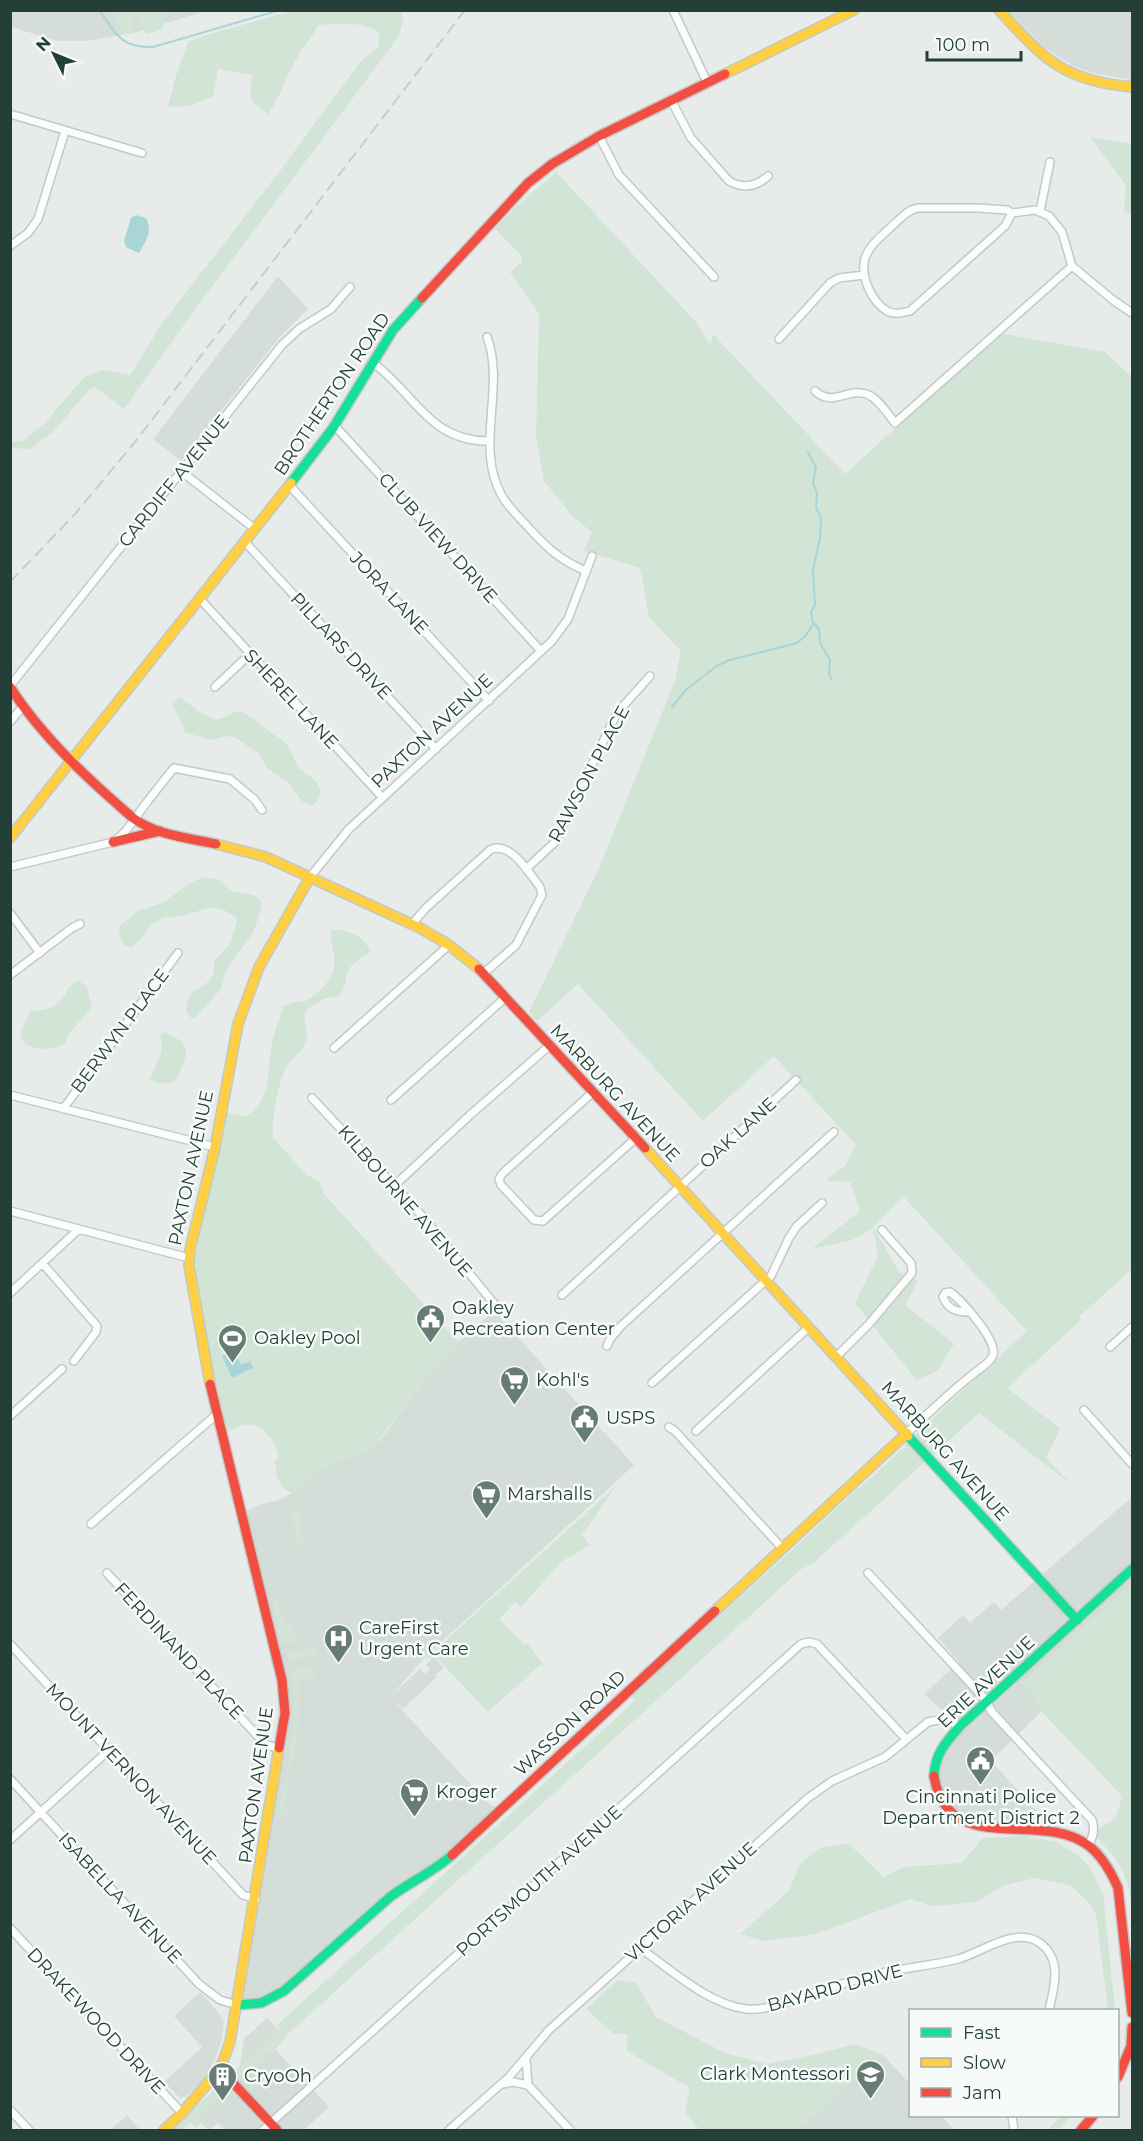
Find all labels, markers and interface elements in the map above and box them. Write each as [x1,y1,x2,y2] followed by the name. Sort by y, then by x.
[24,24,84,84] north arrow
[927,24,1022,62] scale bar
[32,33,55,55] text: N
[936,34,990,56] text: 100 m
[269,308,395,480] street label: BROTHERTON ROAD
[114,410,234,552] street label: CARDIFF AVENUE
[374,468,502,608] street label: CLUB VIEW DRIVE
[344,546,433,639] street label: JORA LANE
[286,588,396,704] street label: PILLARS DRIVE
[239,645,343,753] street label: SHEREL LANE
[367,669,497,793] street label: PAXTON AVENUE
[544,702,634,846] street label: RAWSON PLACE
[66,965,174,1097] street label: BERWYN PLACE
[546,1020,684,1166] street label: MARBURG AVENUE
[164,1089,218,1247] street label: PAXTON AVENUE
[695,1093,781,1173] street label: OAK LANE
[333,1121,477,1281] street label: KILBOURNE AVENUE
[452,1297,615,1340] place label: Oakley Recreation Center
[415,1302,447,1344] public building icon: Oakley Recreation Center
[217,1322,249,1364] sports icon: Oakley Pool
[254,1327,361,1349] place label: Oakley Pool
[499,1364,531,1406] supermarket icon: Kohl's
[536,1369,589,1391] place label: Kohl's
[877,1377,1013,1525] street label: MARBURG AVENUE
[569,1402,601,1444] public building icon: USPS
[606,1407,655,1429] place label: USPS
[470,1478,502,1520] supermarket icon: Marshalls
[507,1483,592,1505] place label: Marshalls
[110,1578,248,1724] street label: FERDINAND PLACE
[359,1617,469,1660] place label: CareFirst Urgent Care
[322,1622,354,1664] hospital icon: CareFirst Urgent Care
[933,1631,1039,1733] street label: ERIE AVENUE
[510,1666,630,1780] street label: WASSON ROAD
[41,1679,221,1869] street label: MOUNT VERNON AVENUE
[234,1705,278,1865] street label: PAXTON AVENUE
[965,1744,997,1786] public building icon: Cincinnati Police Department District 2
[399,1776,431,1818] supermarket icon: Kroger
[436,1781,497,1803] place label: Kroger
[882,1786,1080,1829] place label: Cincinnati Police Department District 2
[452,1801,626,1961] street label: PORTSMOUTH AVENUE
[54,1828,186,1968] street label: ISABELLA AVENUE
[621,1837,761,1967] street label: VICTORIA AVENUE
[22,1943,170,2099] street label: DRAKEWOOD DRIVE
[765,1959,905,2017] street label: BAYARD DRIVE
[909,2009,1119,2117] legend
[963,2022,1001,2044] text: Fast
[963,2052,1006,2074] text: Slow
[855,2058,887,2100] school or university icon: Clark Montessori
[207,2060,239,2102] building icon: CryoOh
[700,2063,850,2085] place label: Clark Montessori
[244,2065,312,2087] place label: CryoOh
[962,2082,1002,2104] text: Jam

